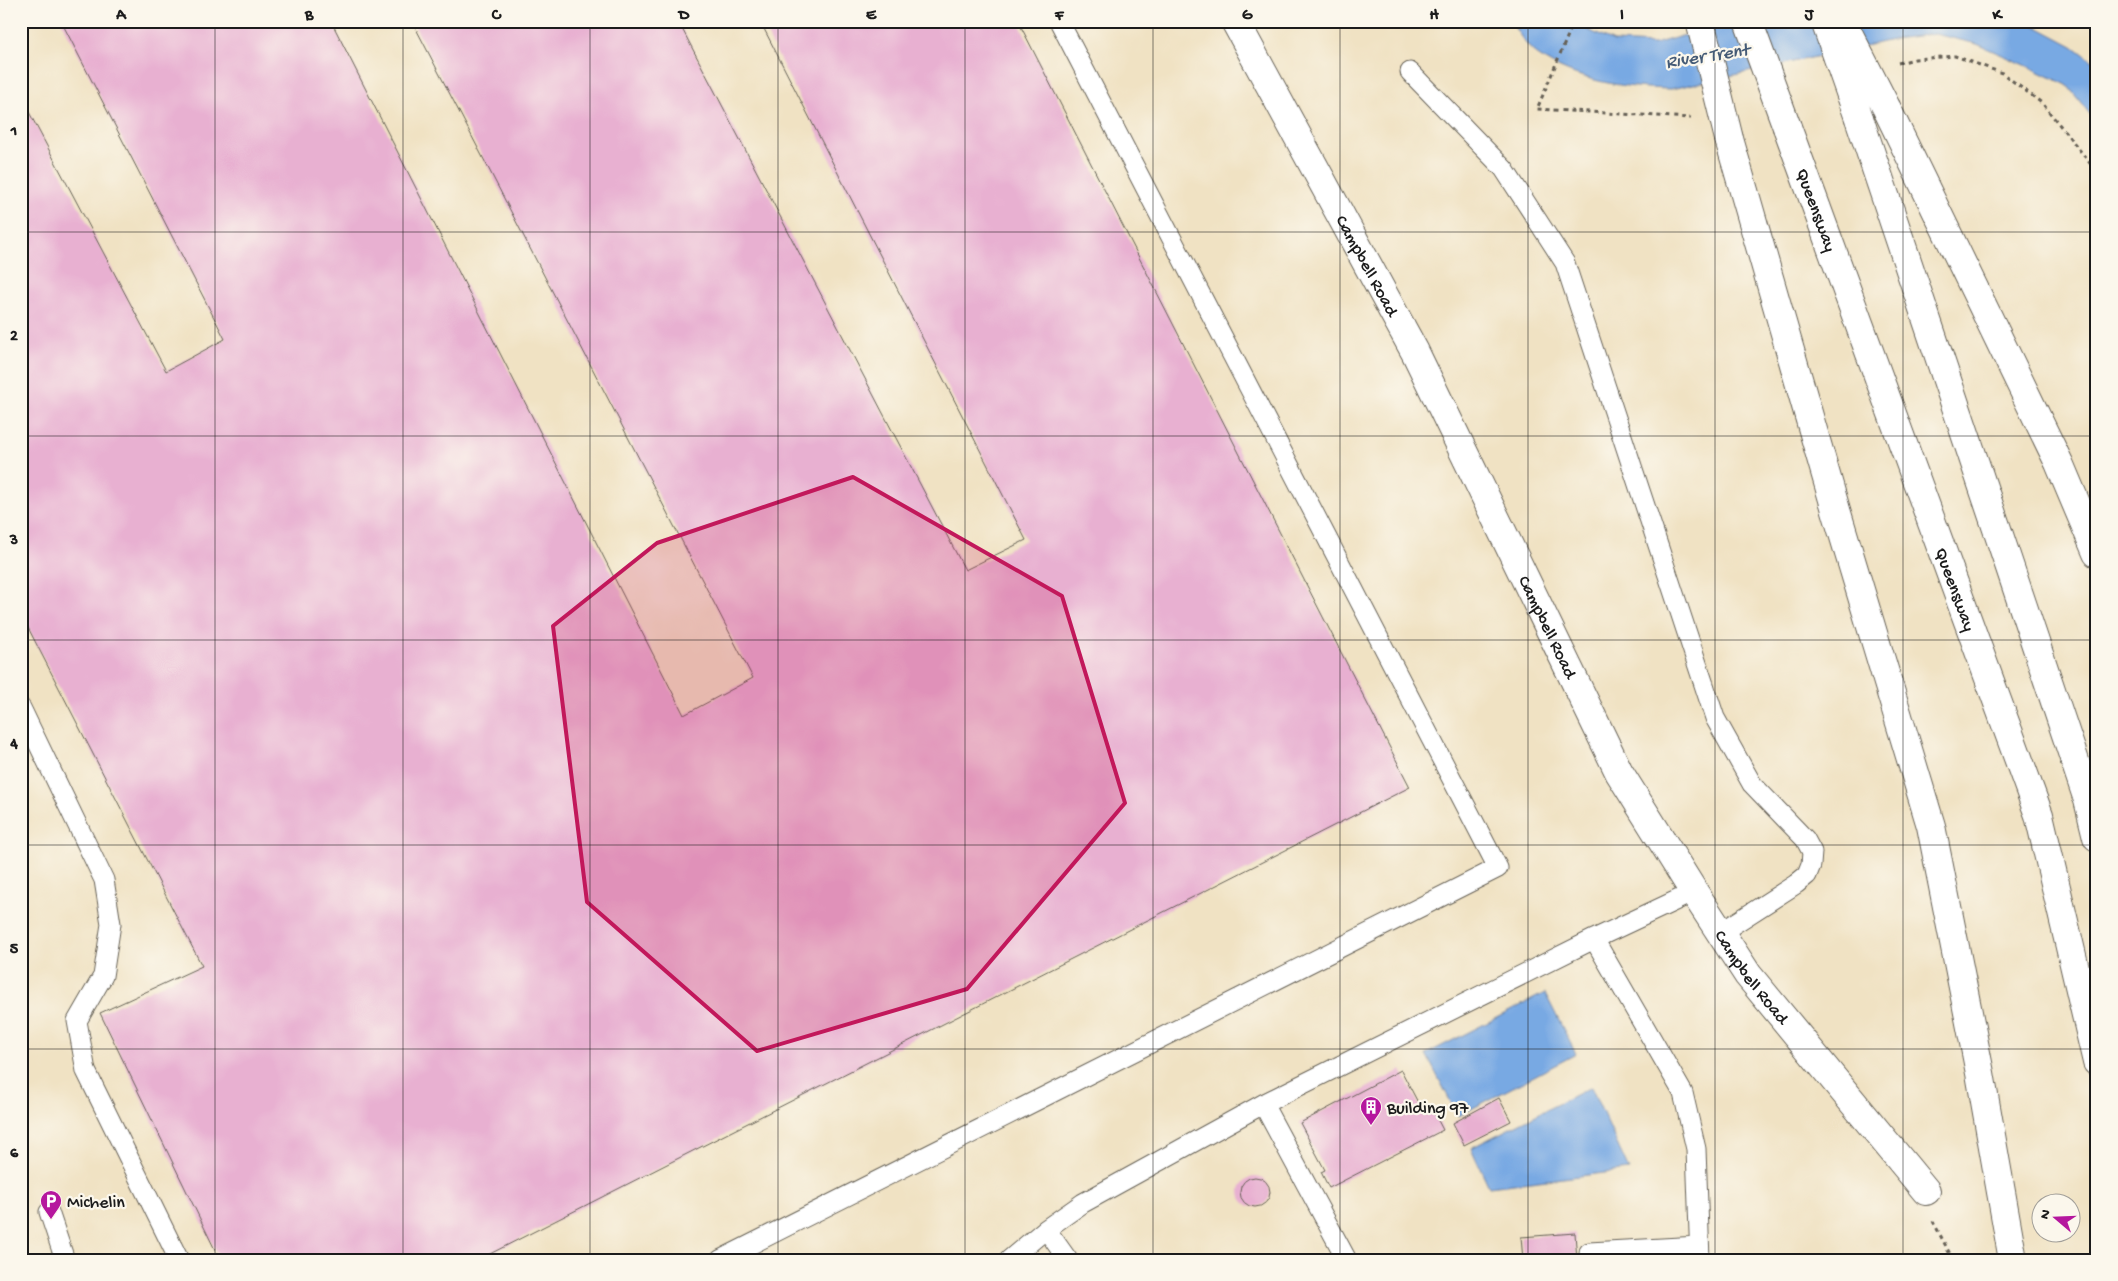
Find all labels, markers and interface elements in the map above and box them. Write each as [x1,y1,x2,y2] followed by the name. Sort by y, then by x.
[115,7,127,26] text: A
[304,7,314,26] text: B
[491,7,502,26] text: C
[677,7,690,26] text: D
[866,7,877,26] text: E
[1054,7,1065,26] text: F
[1242,7,1253,26] text: G
[1429,7,1439,26] text: H
[1620,7,1624,26] text: I
[1804,7,1815,26] text: J
[1992,7,2004,26] text: K
[1664,39,1754,75] water label: River Trent
[10,123,17,142] text: 1
[1790,166,1840,255] street label: Queensway
[1330,212,1402,322] street label: Campbell Road
[10,328,18,347] text: 2
[9,532,18,551] text: 3
[1929,545,1979,635] street label: Queensway
[1512,573,1581,684] street label: Campbell Road
[9,736,18,755] text: 4
[1709,927,1793,1030] street label: Campbell Road
[10,941,19,960] text: 5
[1359,1095,1383,1126] building icon: Building 97
[1386,1099,1469,1120] place label: Building 97
[10,1145,19,1164] text: 6
[39,1189,63,1220] parking icon: Michelin
[67,1193,125,1214] place label: Michelin
[2030,1194,2080,1244] north arrow
[2037,1207,2056,1222] text: N

